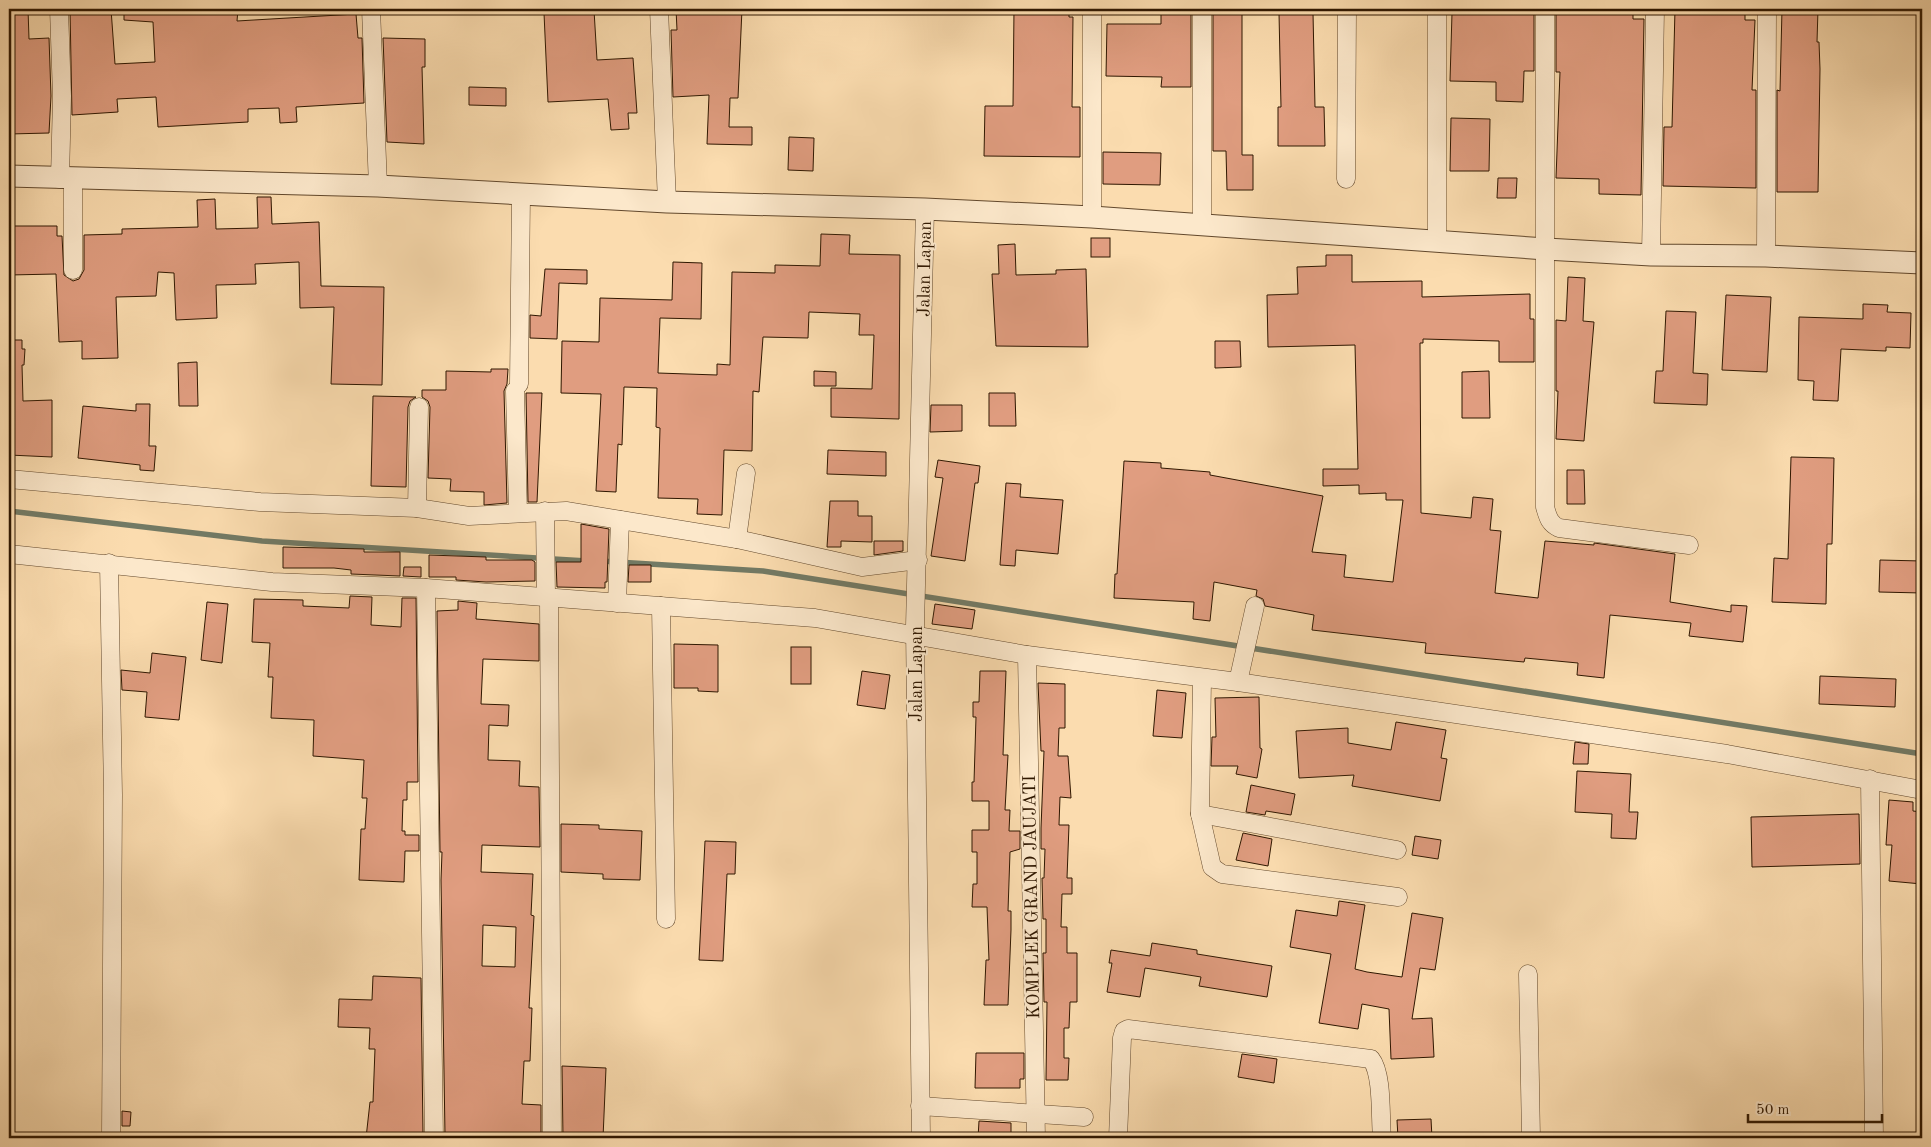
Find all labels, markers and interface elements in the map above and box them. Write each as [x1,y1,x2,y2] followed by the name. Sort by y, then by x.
[915,221,935,317] street label: Jalan Lapan
[908,626,926,722] street label: Jalan Lapan
[1021,775,1043,1019] street label: KOMPLEK GRAND JAUJATI
[1748,1092,1882,1124] scale bar
[1756,1103,1790,1118] text: 50 m

